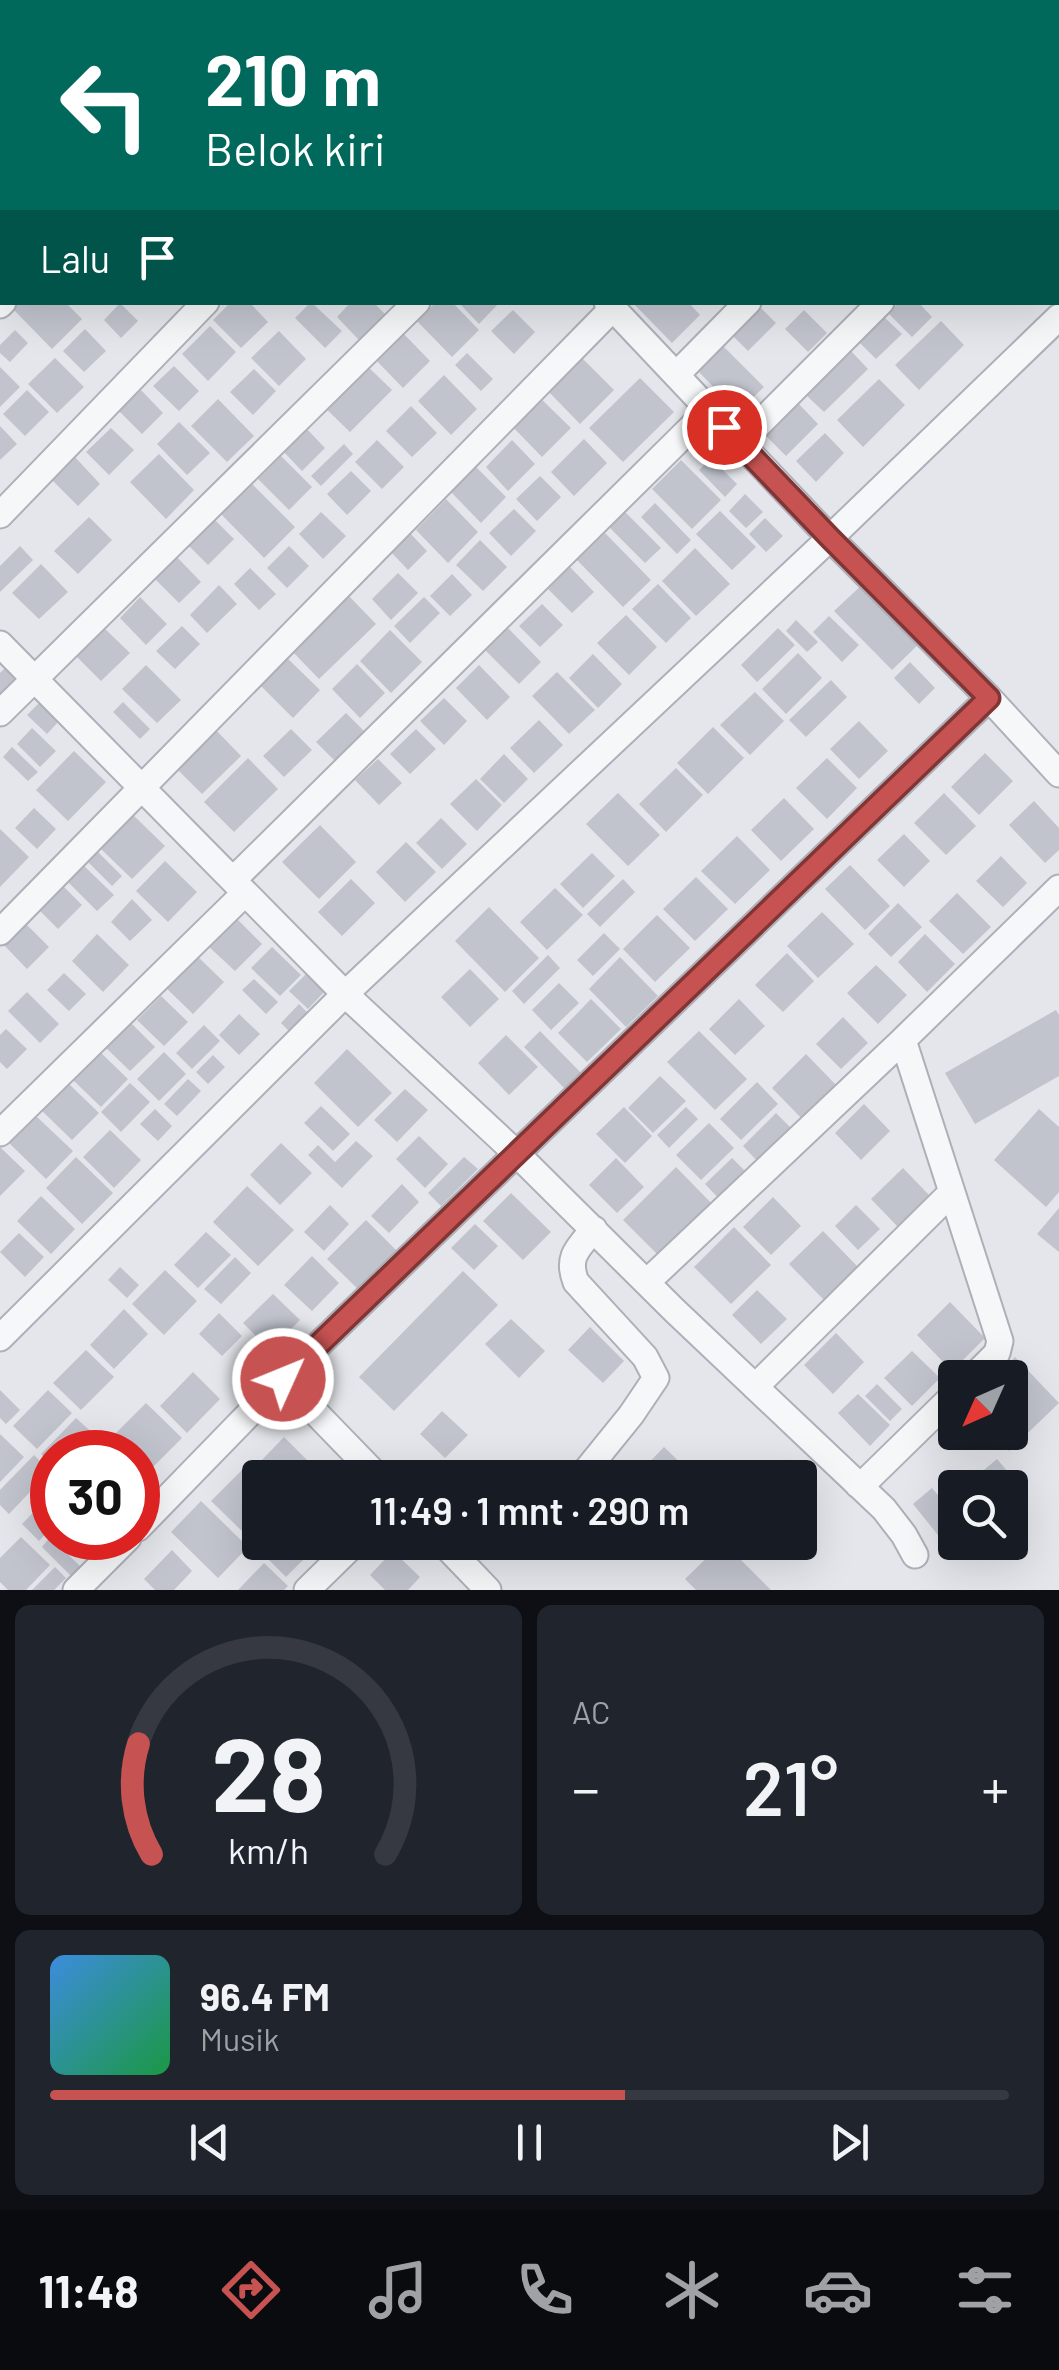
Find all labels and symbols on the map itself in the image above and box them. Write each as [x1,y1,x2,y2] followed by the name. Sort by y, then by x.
[682,385,767,470] pin
[231,1327,335,1431] position arrow
[938,1360,1028,1450] north arrow
[30,1430,160,1560] speed limit sign: 30

